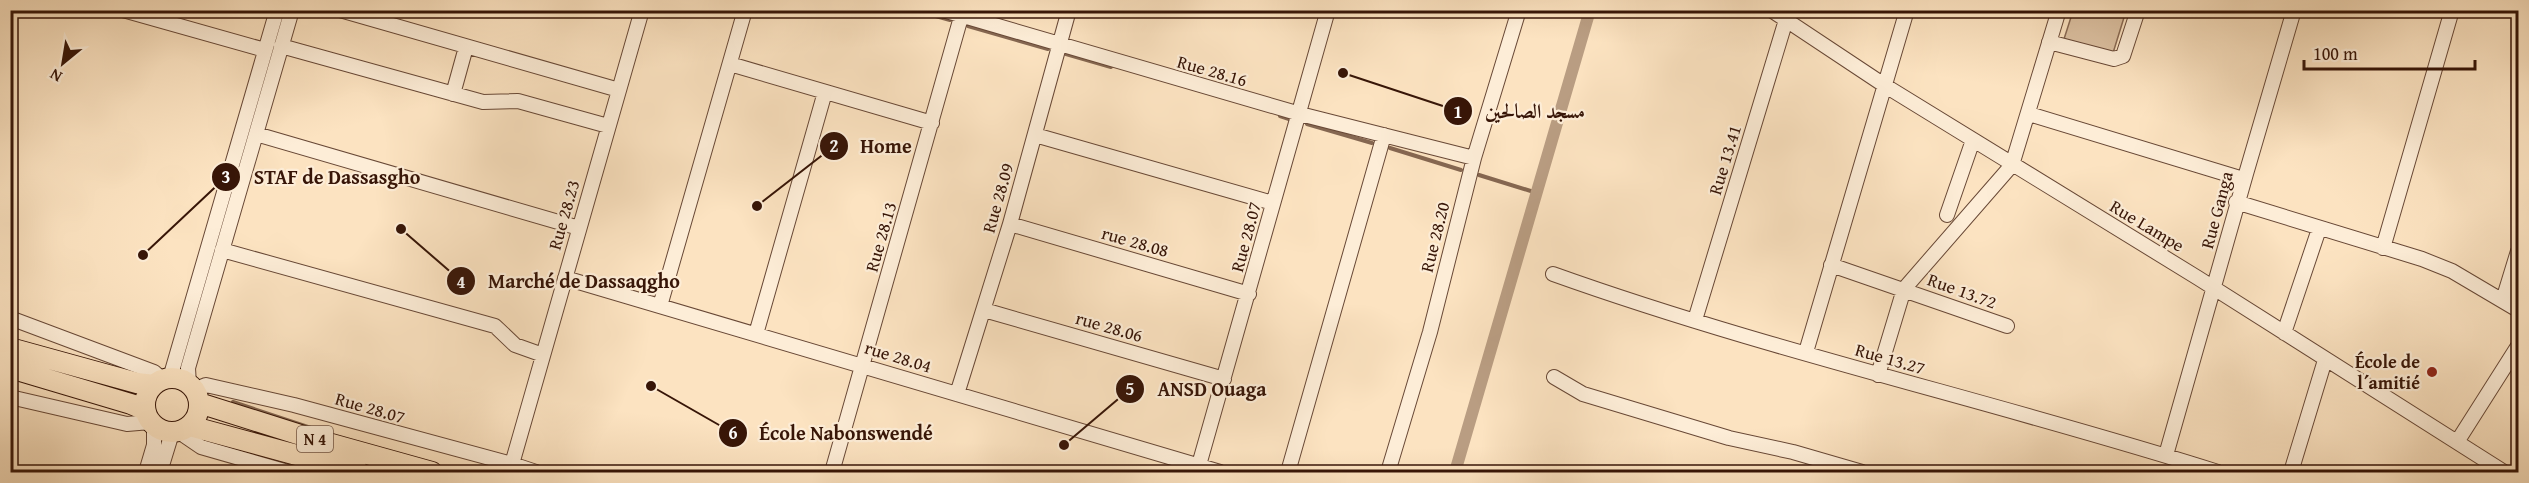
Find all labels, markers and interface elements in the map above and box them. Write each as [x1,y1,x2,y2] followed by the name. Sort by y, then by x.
[33,33,93,93] north arrow
[2304,33,2475,71] scale bar
[2313,40,2358,67] text: 100 m
[1174,48,1250,93] street label: Rue 28.16
[45,63,66,89] text: N
[1443,92,1598,130] callout: مسجد الصالحين
[1485,96,1585,125] text: مسجد الصالحين
[1453,98,1463,125] text: 1
[1701,122,1748,198] street label: Rue 13.41
[819,127,924,165] callout: Home
[860,131,912,160] text: Home
[829,132,839,159] text: 2
[211,158,432,196] callout: STAF de Dassasgho
[975,160,1020,236] street label: Rue 28.09
[254,162,421,191] text: STAF de Dassasgho
[221,163,231,190] text: 3
[2193,168,2240,252] street label: Rue Ganga
[541,177,586,253] street label: Rue 28.23
[2105,193,2190,258] street label: Rue Lampe
[858,199,903,275] street label: Rue 28.13
[1223,199,1268,275] street label: Rue 28.07
[1413,199,1456,275] street label: Rue 28.20
[1098,219,1172,264] street label: rue 28.08
[446,262,692,300] callout: Marché de Dassaqgho
[488,266,680,295] text: Marché de Dassaqgho
[1924,266,2000,315] street label: Rue 13.72
[456,268,466,295] text: 4
[1072,304,1146,349] street label: rue 28.06
[861,334,935,379] street label: rue 28.04
[1852,336,1928,381] street label: Rue 13.27
[2355,348,2420,396] place label: École de l´amitié
[2425,365,2439,379] marker: École de l´amitié
[1115,370,1278,408] callout: ANSD Ouaga
[1157,374,1267,403] text: ANSD Ouaga
[1125,375,1135,402] text: 5
[332,385,408,430] street label: Rue 28.07
[718,414,945,452] callout: École Nabonswendé
[759,418,933,447] text: École Nabonswendé
[728,419,738,446] text: 6
[297,426,333,452] road number: N 4

